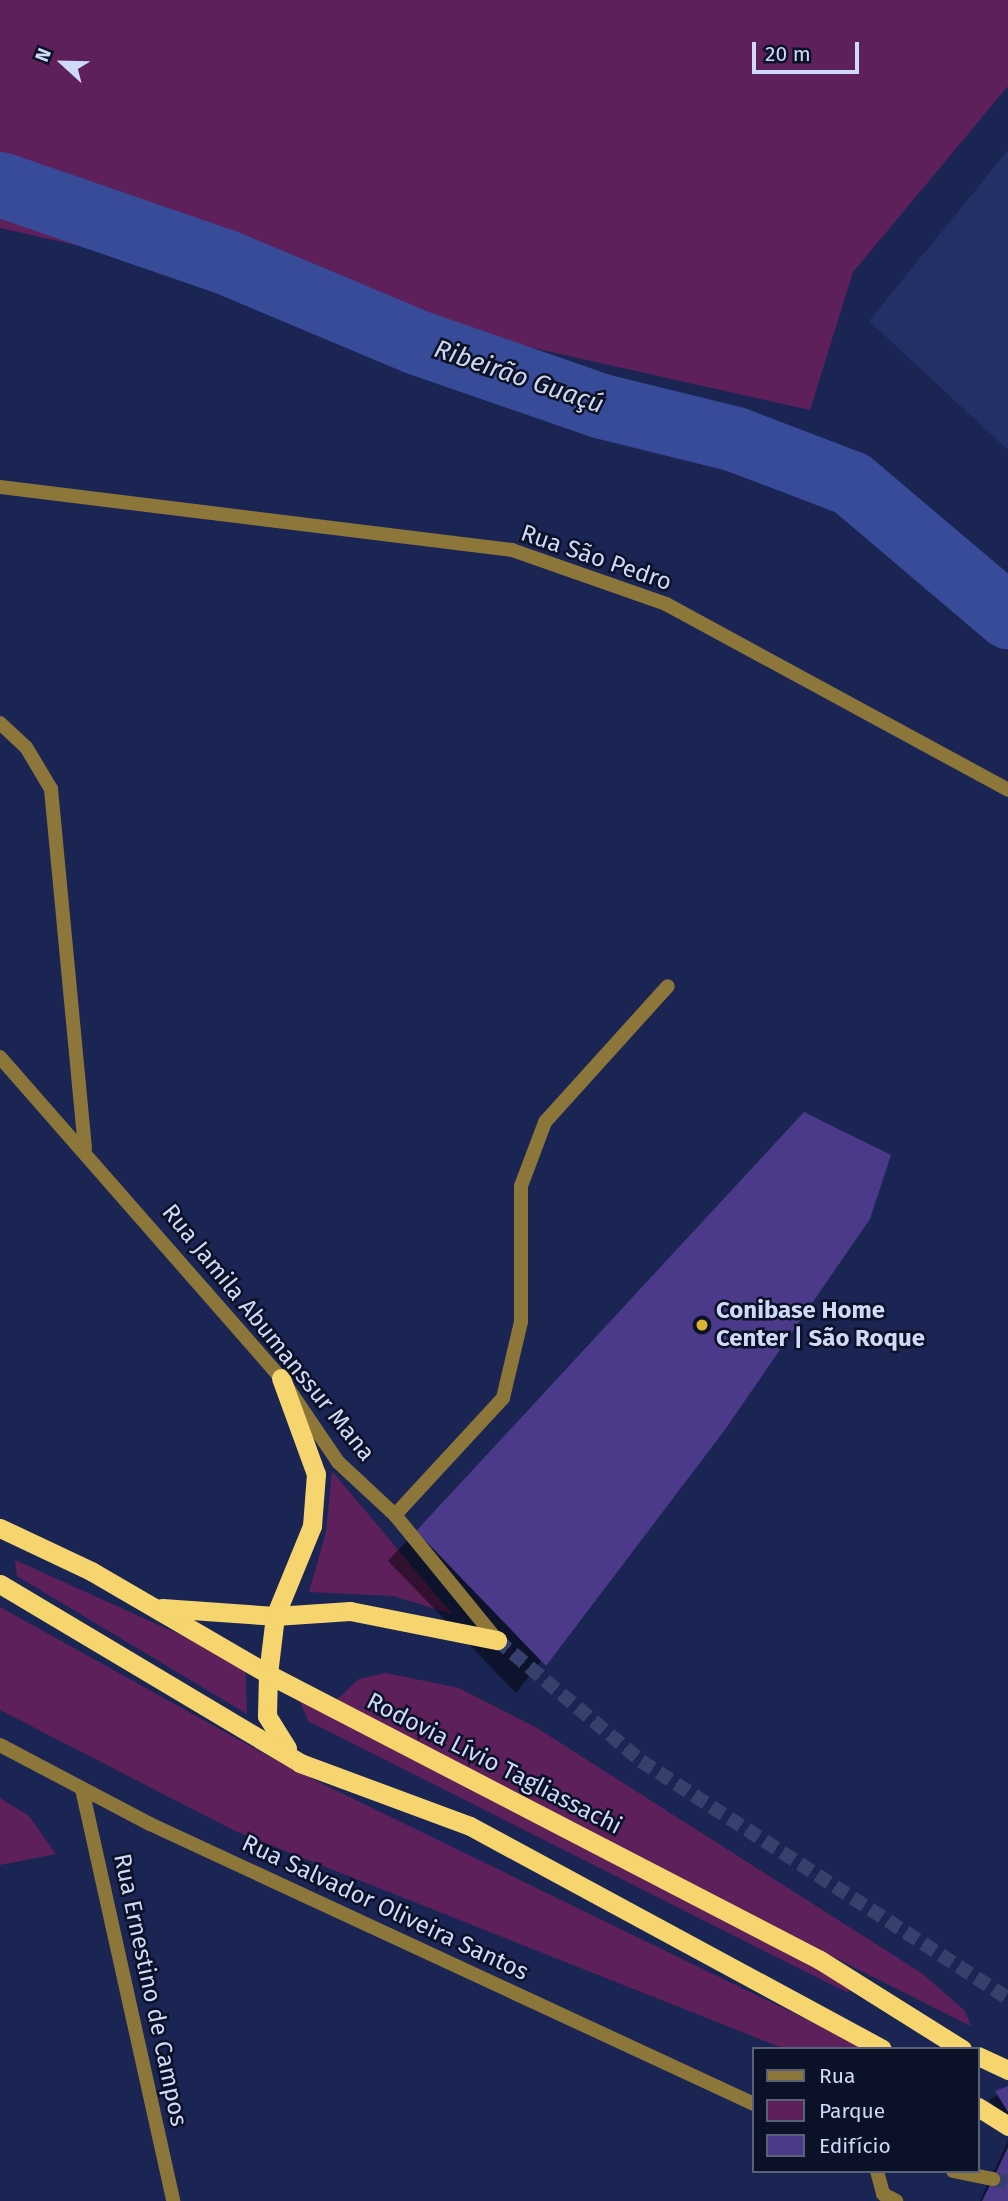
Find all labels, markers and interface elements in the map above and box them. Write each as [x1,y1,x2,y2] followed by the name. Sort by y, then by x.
[28,28,98,98] north arrow
[756,28,863,72] scale bar
[765,41,811,67] text: 20 m
[30,45,56,65] text: N
[430,333,608,421] water label: Ribeirão Guaçú
[517,519,675,597] street label: Rua São Pedro
[155,1199,381,1467] street label: Rua Jamila Abumanssur Mana
[716,1297,925,1353] place label: Conibase Home Center | São Roque
[694,1317,710,1333] marker: Conibase Home Center | São Roque
[362,1687,626,1841] street label: Rodovia Lívio Tagliassachi
[237,1829,533,1987] street label: Rua Salvador Oliveira Santos
[107,1851,193,2129] street label: Rua Ernestino de Campos
[752,2047,980,2173] legend
[819,2063,855,2089] text: Rua
[819,2098,885,2124] text: Parque
[819,2133,891,2159] text: Edifício

